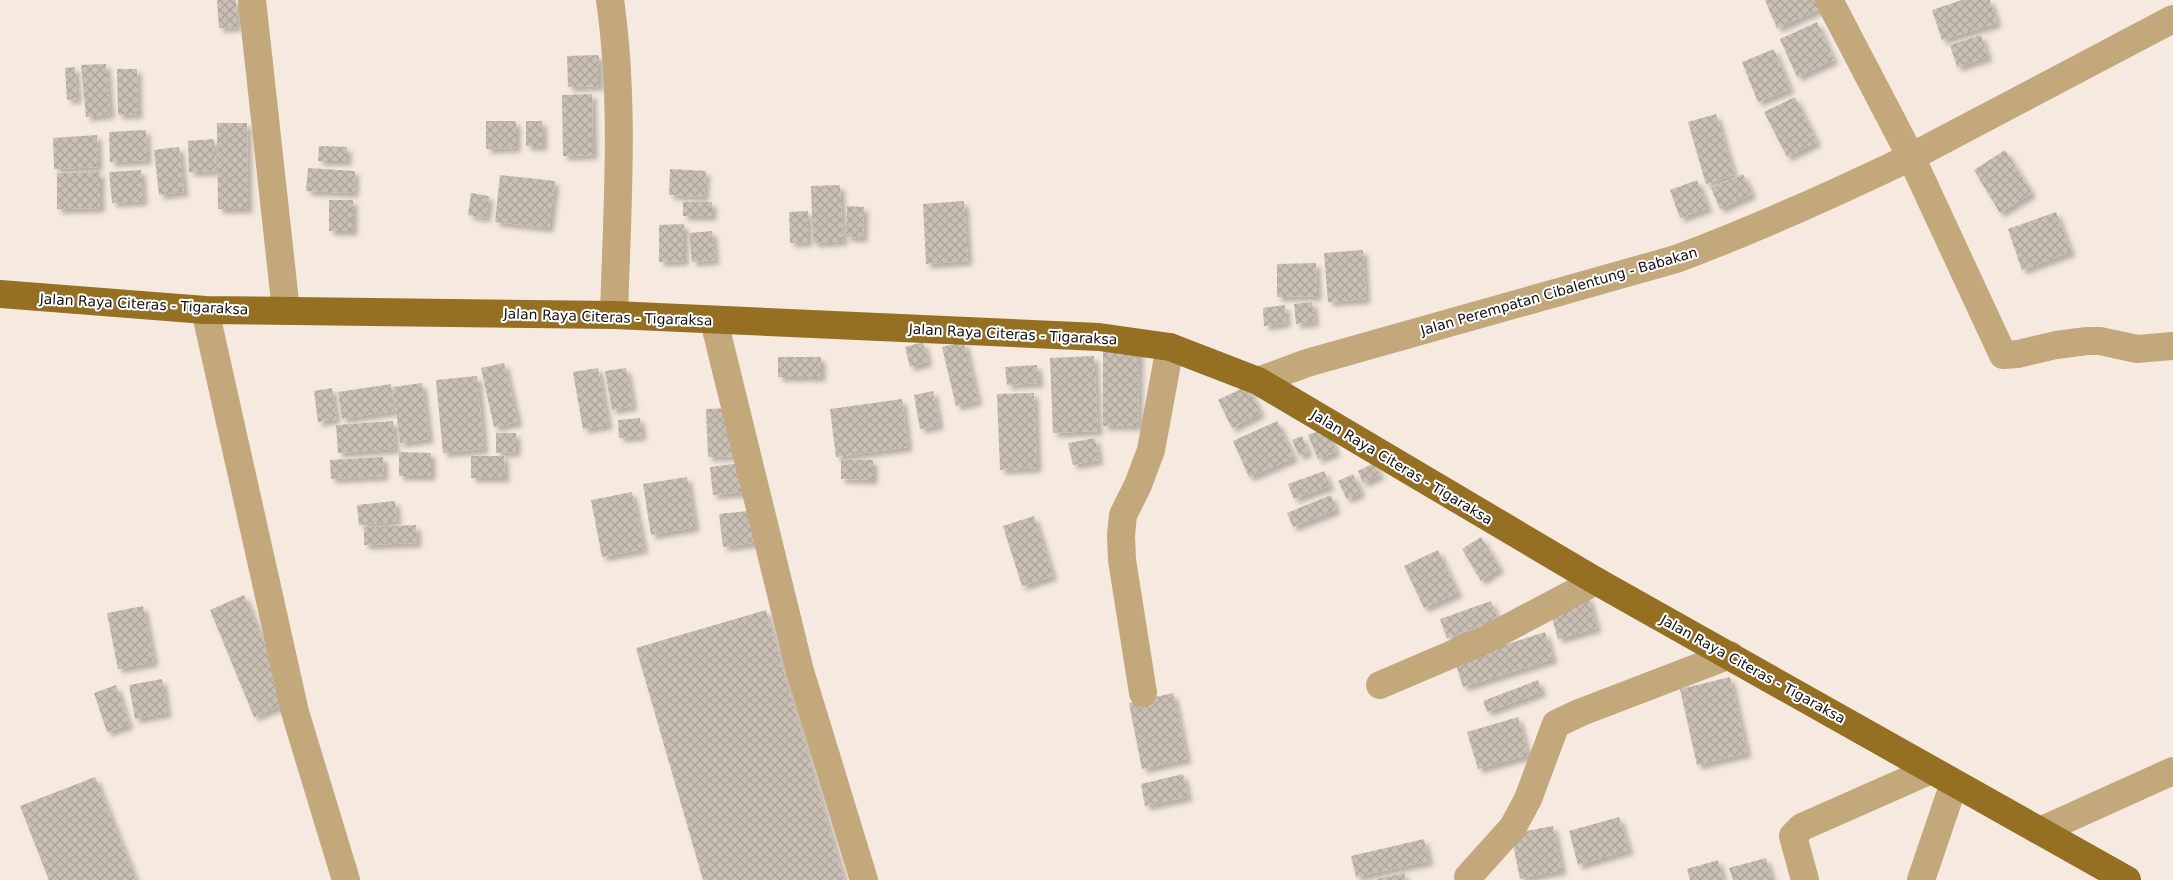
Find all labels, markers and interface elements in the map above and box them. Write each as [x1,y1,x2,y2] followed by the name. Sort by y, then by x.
[1418,244,1699,339] street label: Jalan Perempatan Cibalentung - Babakan
[38,290,249,317] street label: Jalan Raya Citeras - Tigaraksa
[502,305,713,329] street label: Jalan Raya Citeras - Tigaraksa
[907,320,1118,347] street label: Jalan Raya Citeras - Tigaraksa
[1307,406,1496,528] street label: Jalan Raya Citeras - Tigaraksa
[1657,611,1848,727] street label: Jalan Raya Citeras - Tigaraksa

